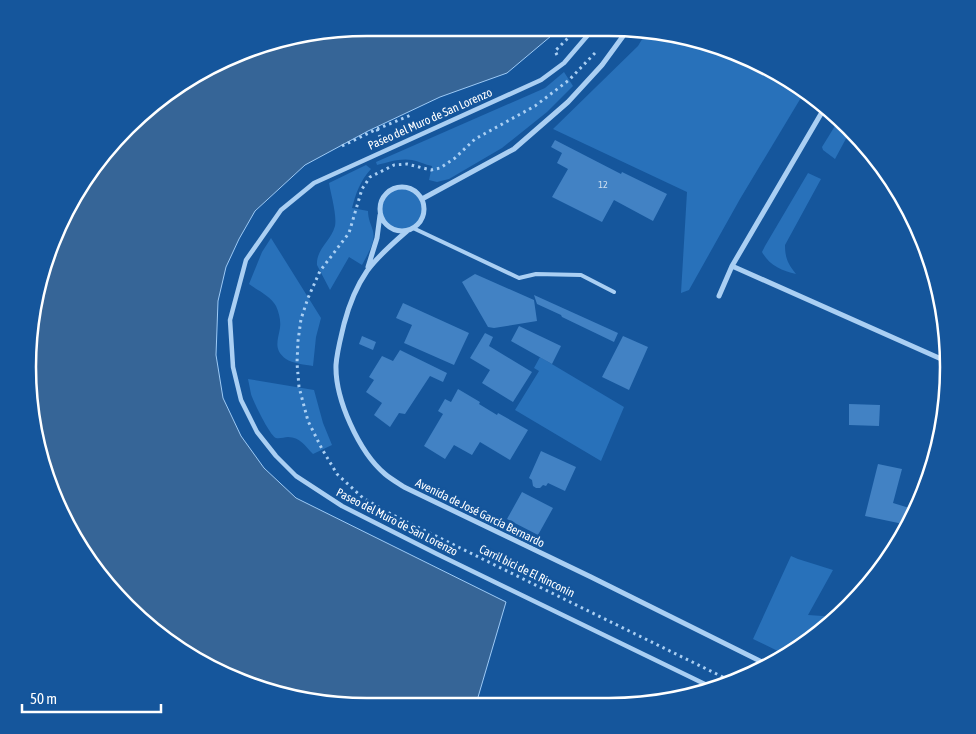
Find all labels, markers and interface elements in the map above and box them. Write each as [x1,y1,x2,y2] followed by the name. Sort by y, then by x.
[366,85,495,153] street label: Paseo del Muro de San Lorenzo
[598,179,608,190] house number: 12
[413,476,547,551] street label: Avenida de José García Bernardo
[334,485,460,559] street label: Paseo del Muro de San Lorenzo
[477,542,577,600] street label: Carril bici de El Rinconin
[22,682,161,714] scale bar
[30,690,57,707] text: 50 m

